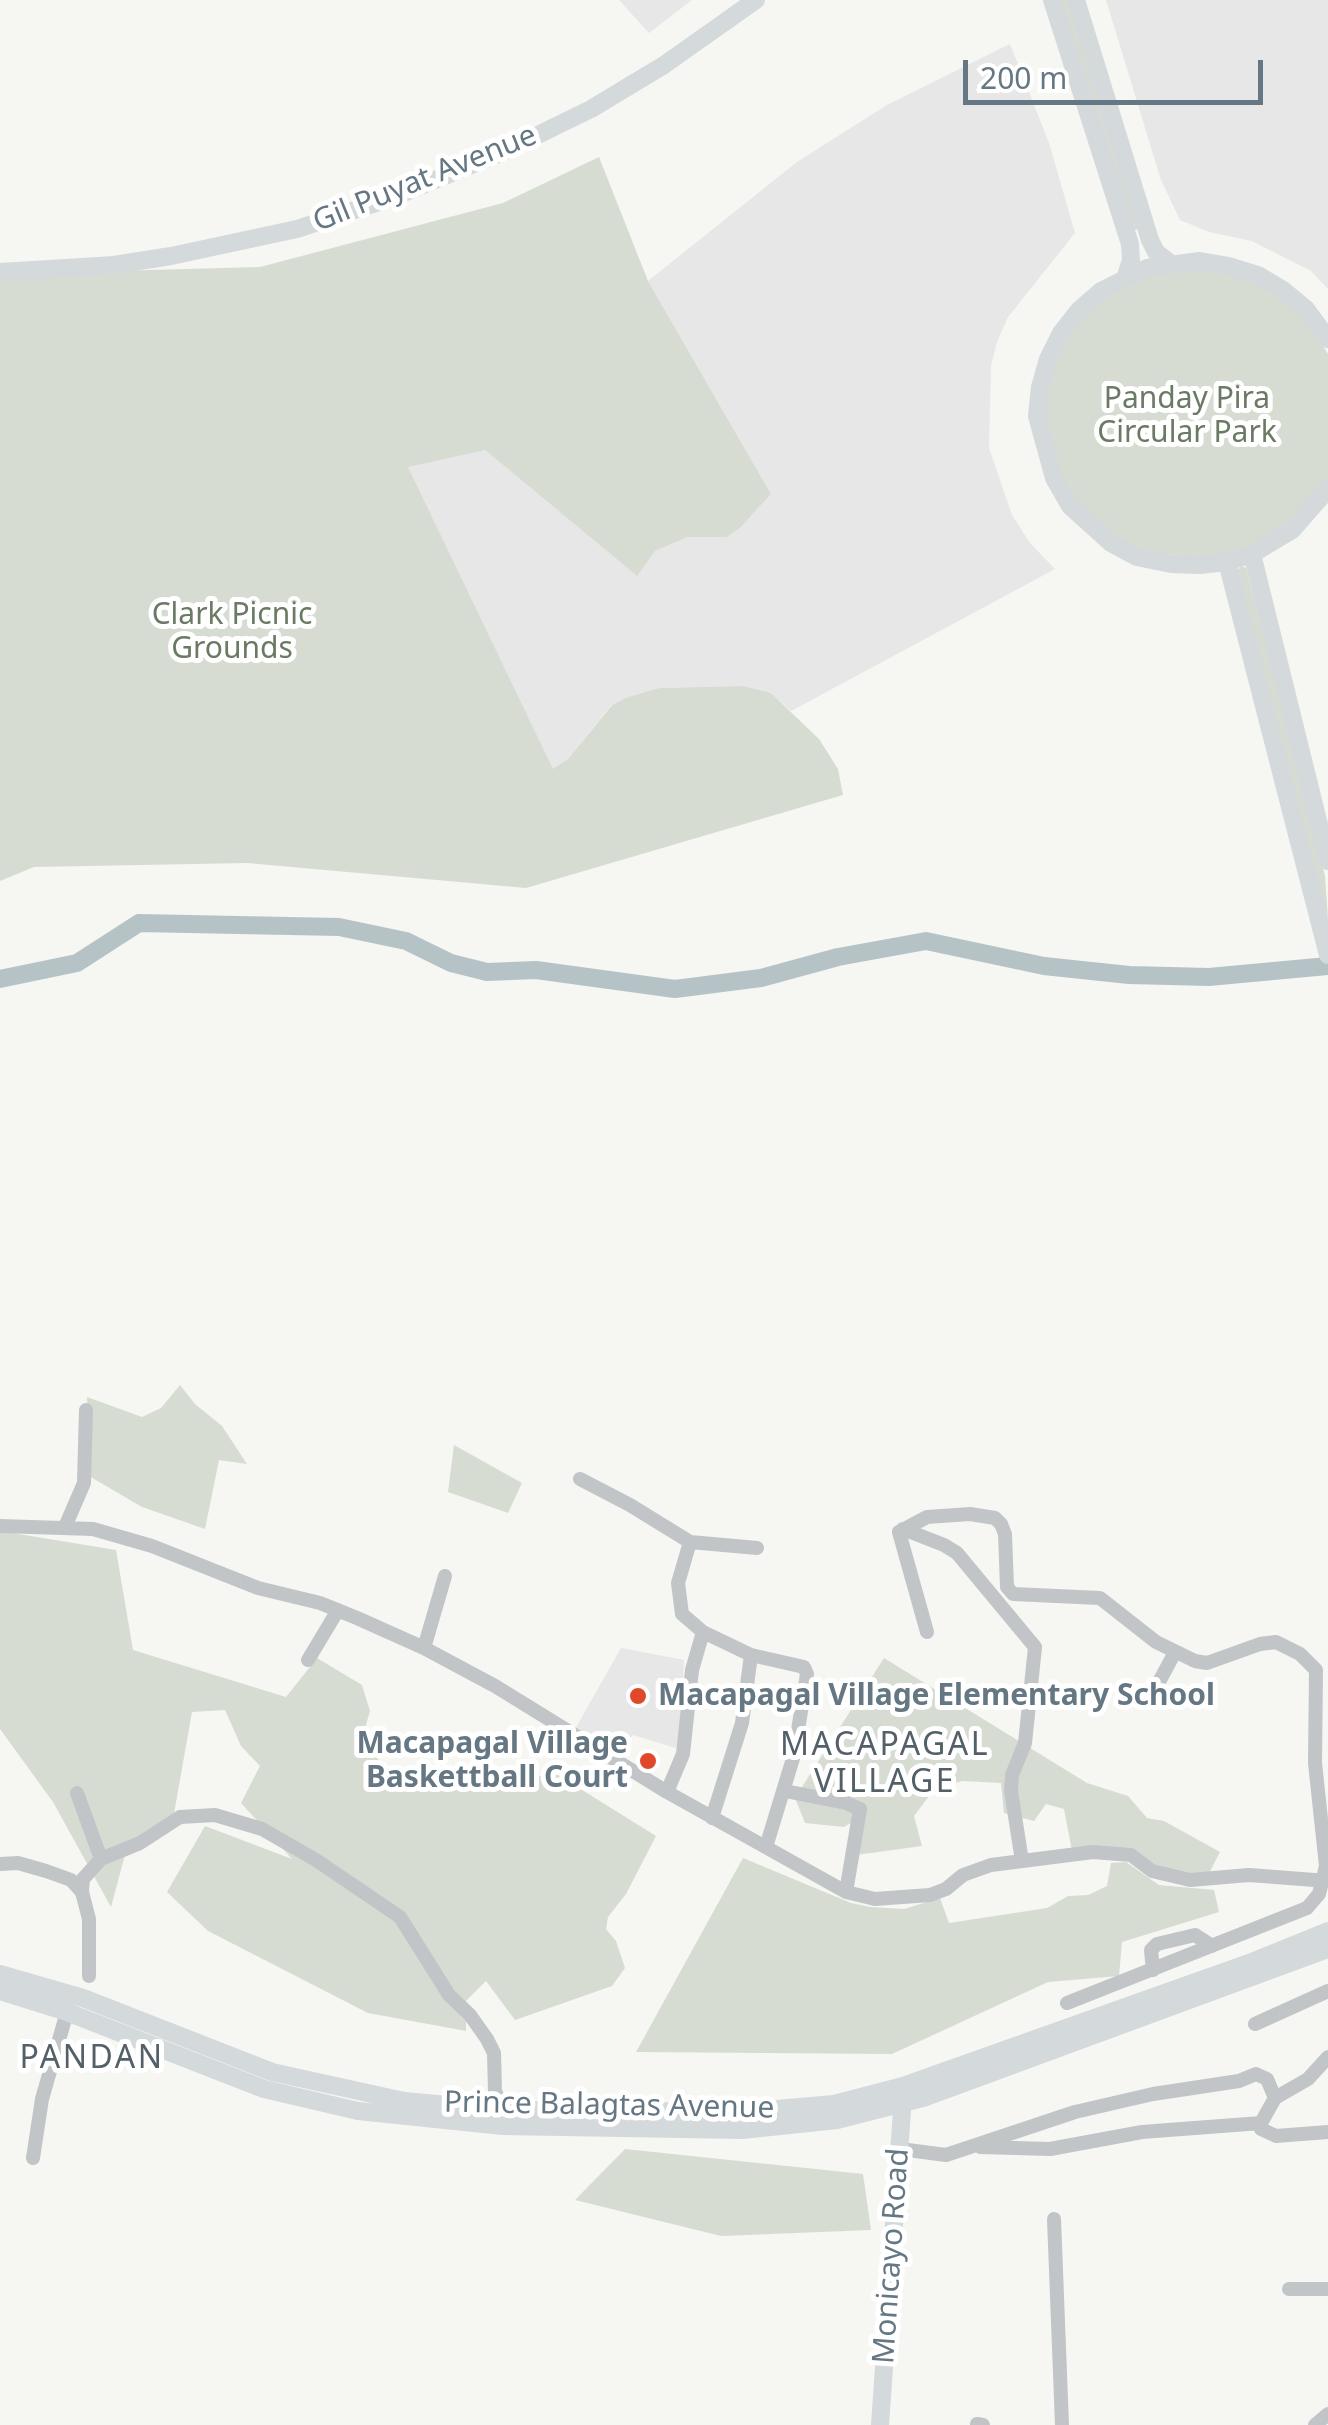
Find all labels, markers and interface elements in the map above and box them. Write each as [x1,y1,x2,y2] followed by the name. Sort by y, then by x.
[968,40,1268,102] scale bar
[980,57,1067,98] text: 200 m
[308,118,542,240] street label: Gil Puyat Avenue
[1097,381,1277,452] park label: Panday Pira Circular Park
[152,597,312,668] park label: Clark Picnic Grounds
[658,1678,1215,1714] place label: Macapagal Village Elementary School
[627,1685,649,1707] marker: Macapagal Village Elementary School
[357,1726,628,1796] place label: Macapagal Village Baskettball Court
[780,1727,990,1802] district label: MACAPAGAL VILLAGE
[637,1750,659,1772] marker: Macapagal Village Baskettball Court
[19,2040,165,2078] district label: PANDAN
[443,2085,775,2127] street label: Prince Balagtas Avenue
[867,2147,917,2365] street label: Monicayo Road

